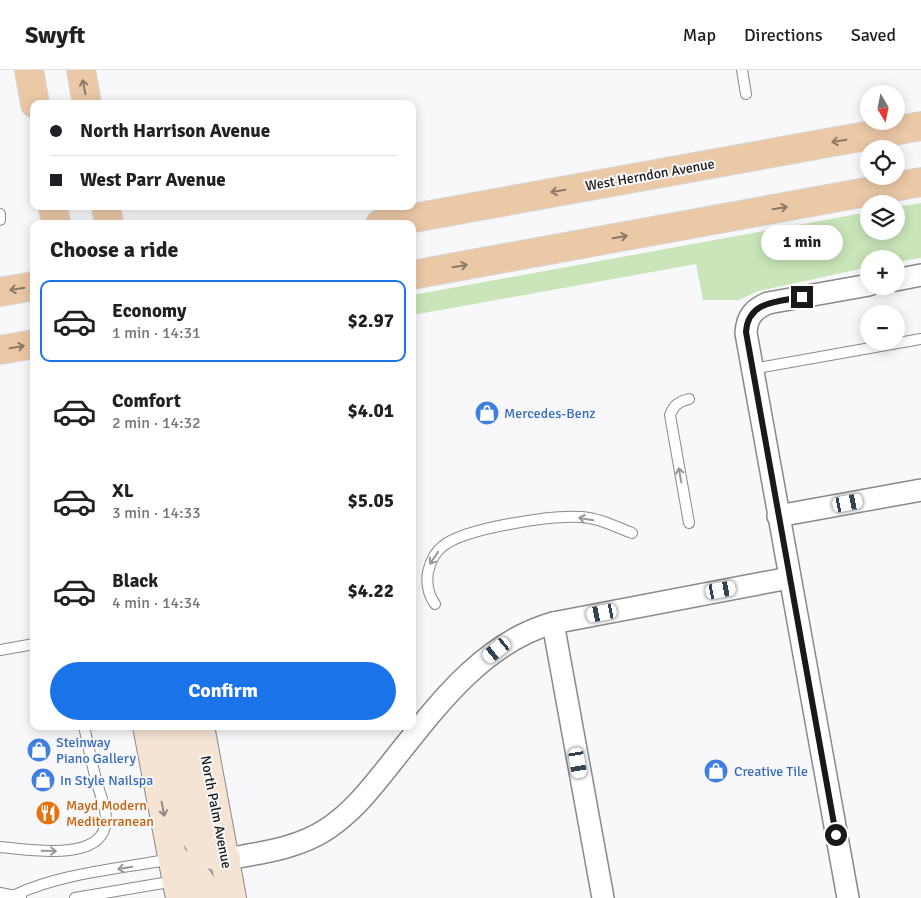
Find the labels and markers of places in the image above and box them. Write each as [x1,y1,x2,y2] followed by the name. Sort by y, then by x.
[474,400,500,426] shop icon: Mercedes-Benz
[504,405,596,422] place label: Mercedes-Benz
[56,734,136,767] place label: Steinway Piano Gallery
[26,737,52,763] shop icon: Steinway Piano Gallery
[703,758,729,784] shop icon: Creative Tile
[734,763,808,780] place label: Creative Tile
[30,767,56,793] shop icon: In Style Nailspa
[60,772,153,789] place label: In Style Nailspa
[66,797,154,830] place label: Mayd Modern Mediterranean
[35,800,61,826] restaurant icon: Mayd Modern Mediterranean

